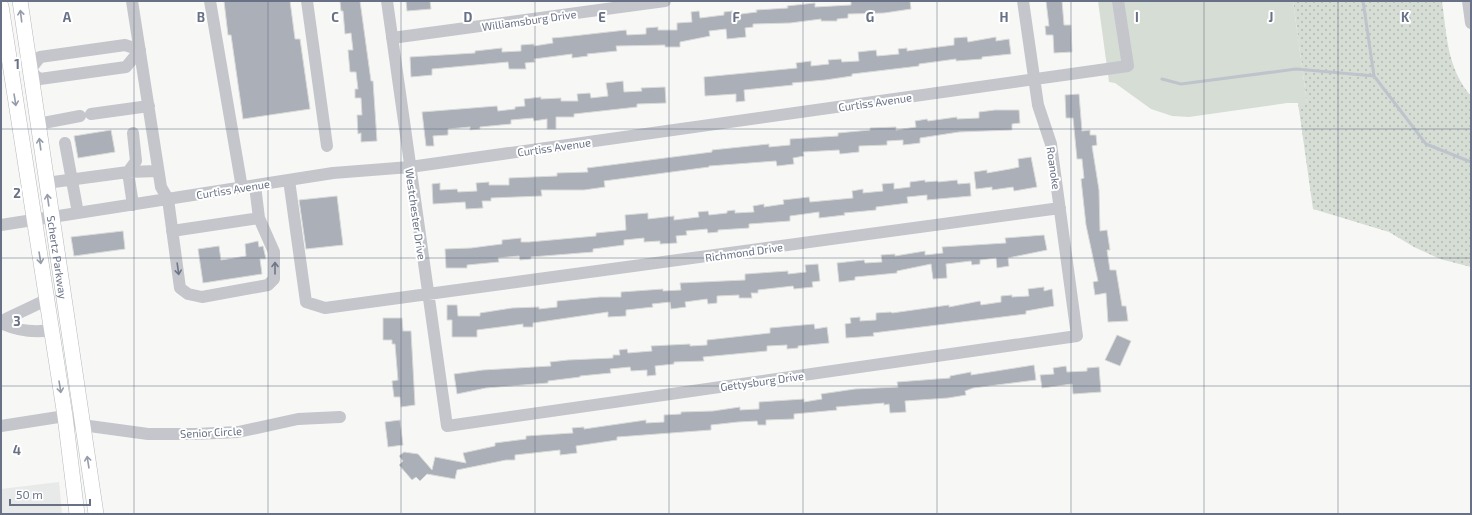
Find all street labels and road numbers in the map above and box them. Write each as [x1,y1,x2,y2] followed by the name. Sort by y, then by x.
[481,7,577,33] street label: Williamsburg Drive
[837,90,913,114] street label: Curtiss Avenue
[516,135,592,159] street label: Curtiss Avenue
[1045,146,1063,190] street label: Roanoke
[403,168,429,261] street label: Westchester Drive
[195,177,271,201] street label: Curtiss Avenue
[45,215,71,300] street label: Schertz Parkway
[704,240,784,264] street label: Richmond Drive
[719,369,805,393] street label: Gettysburg Drive
[180,424,242,440] street label: Senior Circle

